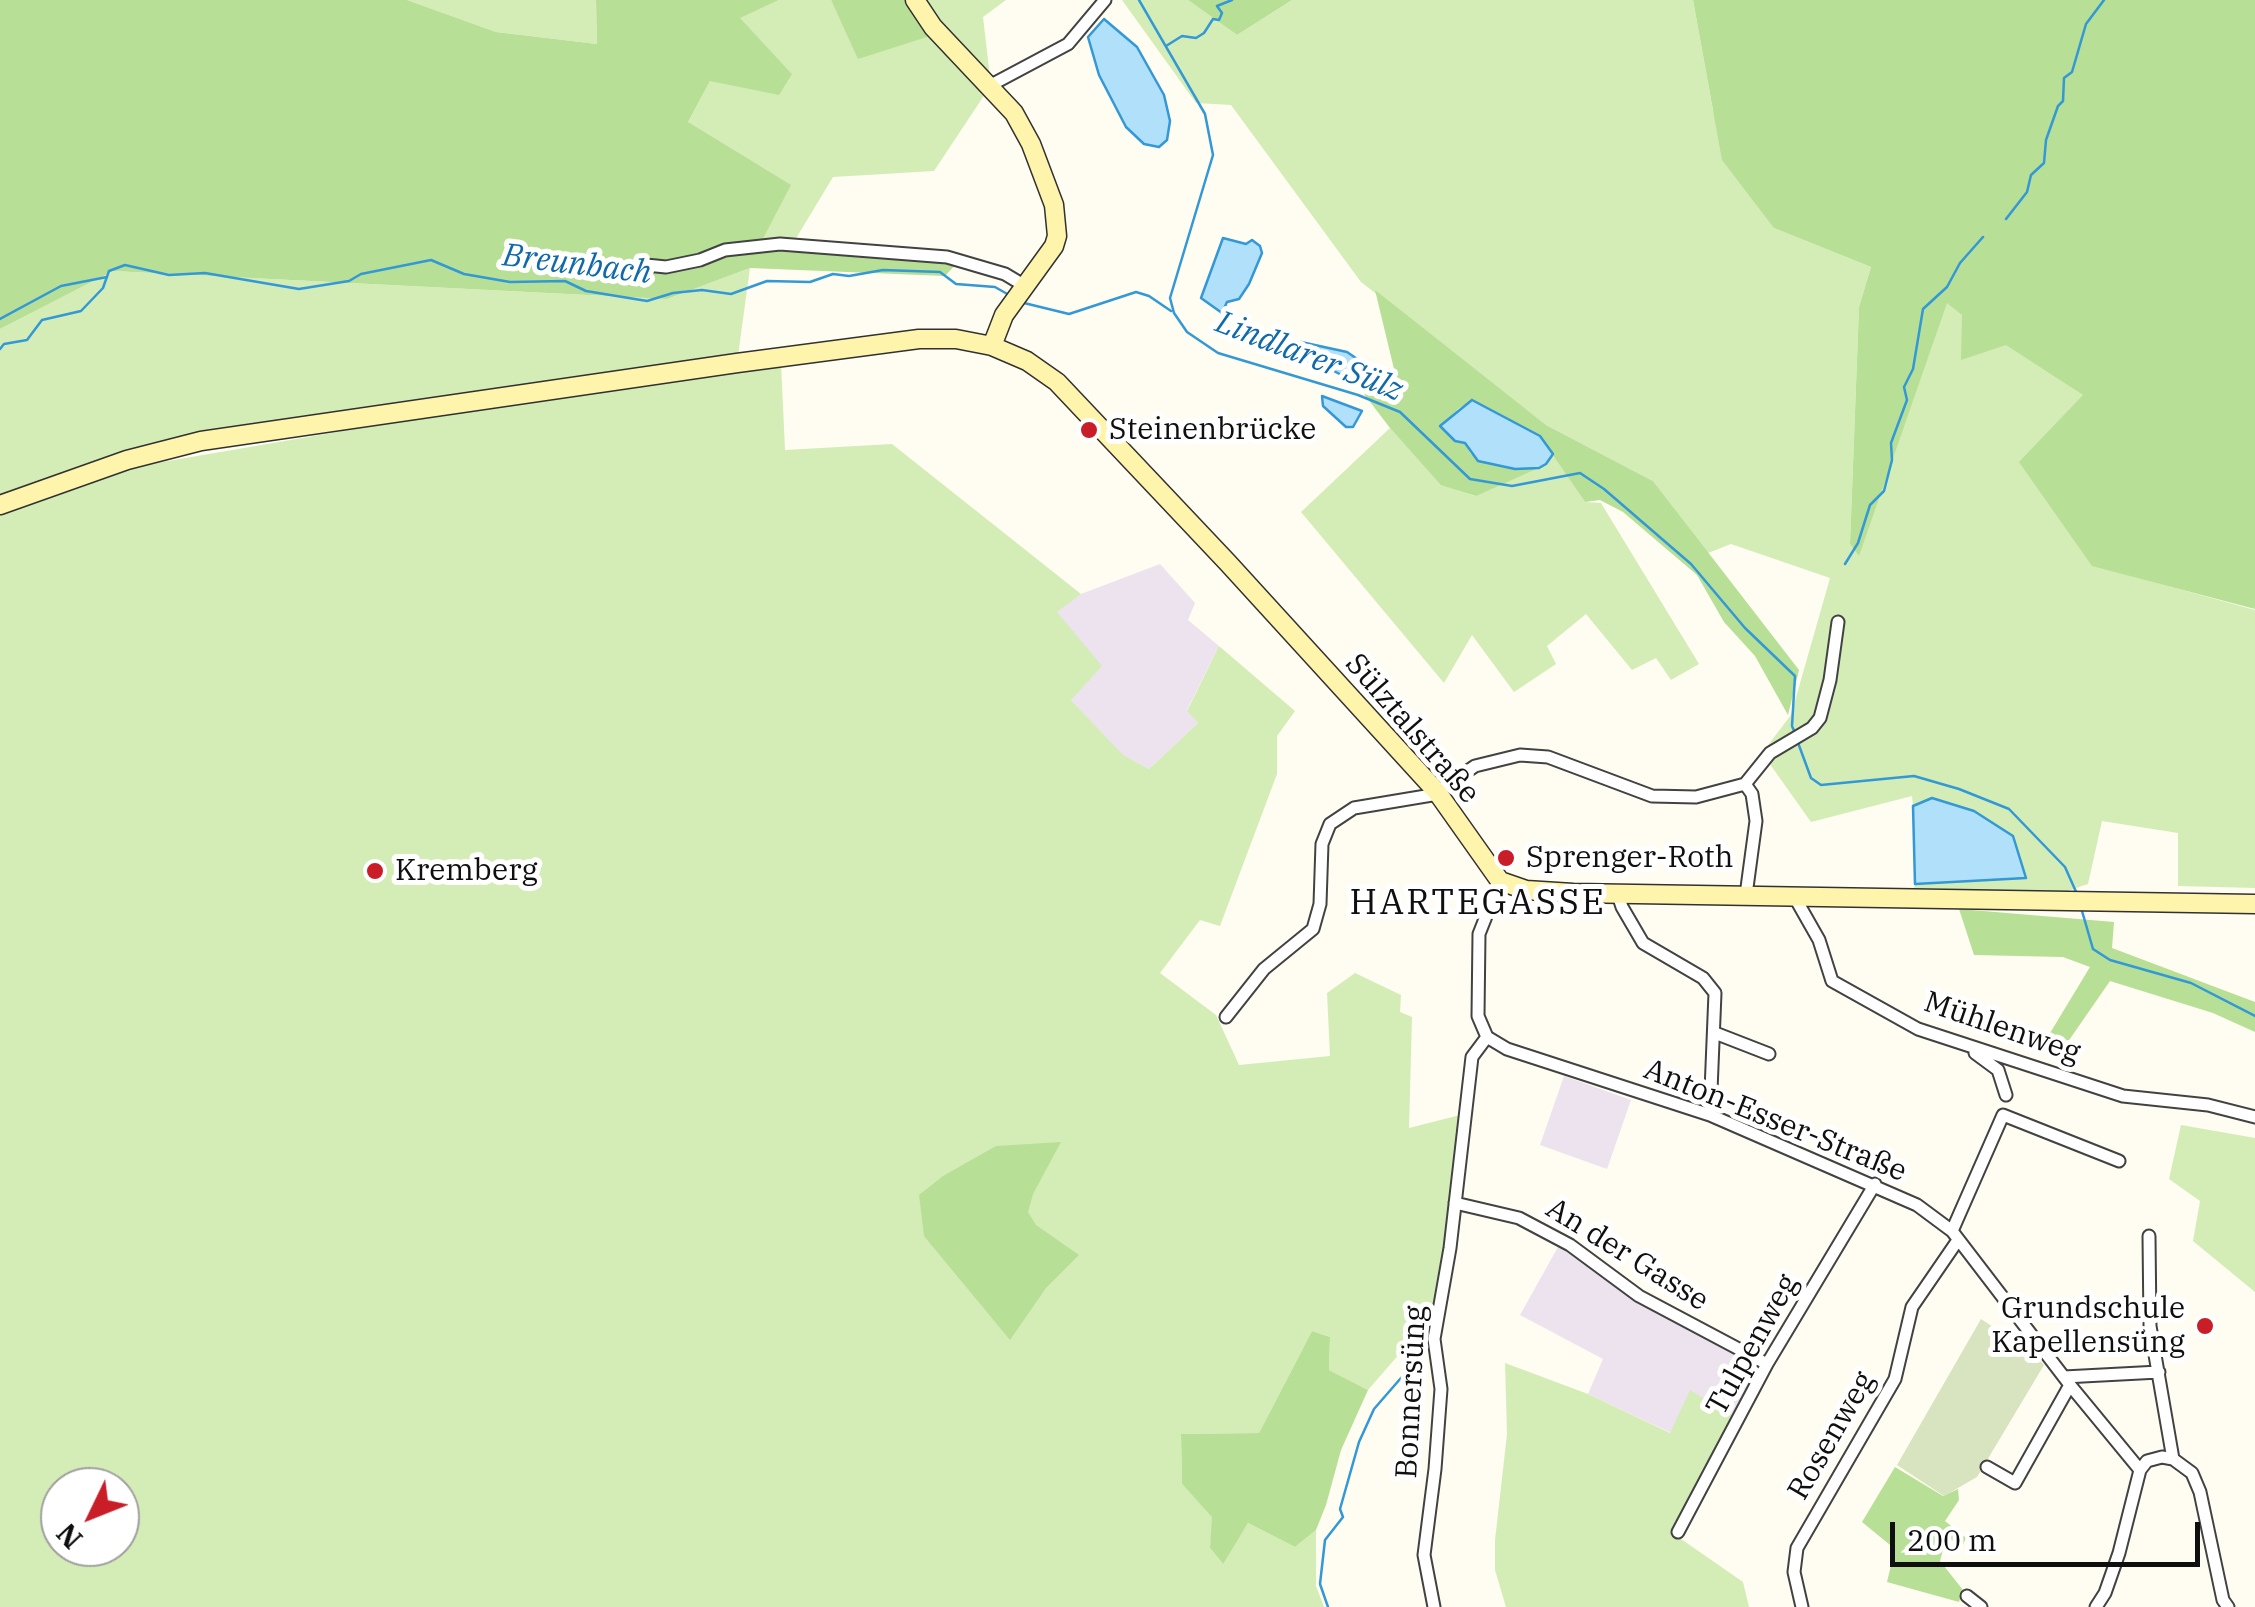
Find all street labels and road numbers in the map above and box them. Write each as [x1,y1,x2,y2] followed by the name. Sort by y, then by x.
[1337,647,1487,811] street label: Sülztalstraße
[1919,984,2085,1072] street label: Mühlenweg
[1638,1052,1912,1190] street label: Anton-Esser-Straße
[1539,1191,1715,1319] street label: An der Gasse
[1700,1268,1806,1422] street label: Tulpenweg
[1389,1304,1435,1480] street label: Bonnersüng
[1781,1366,1883,1506] street label: Rosenweg

